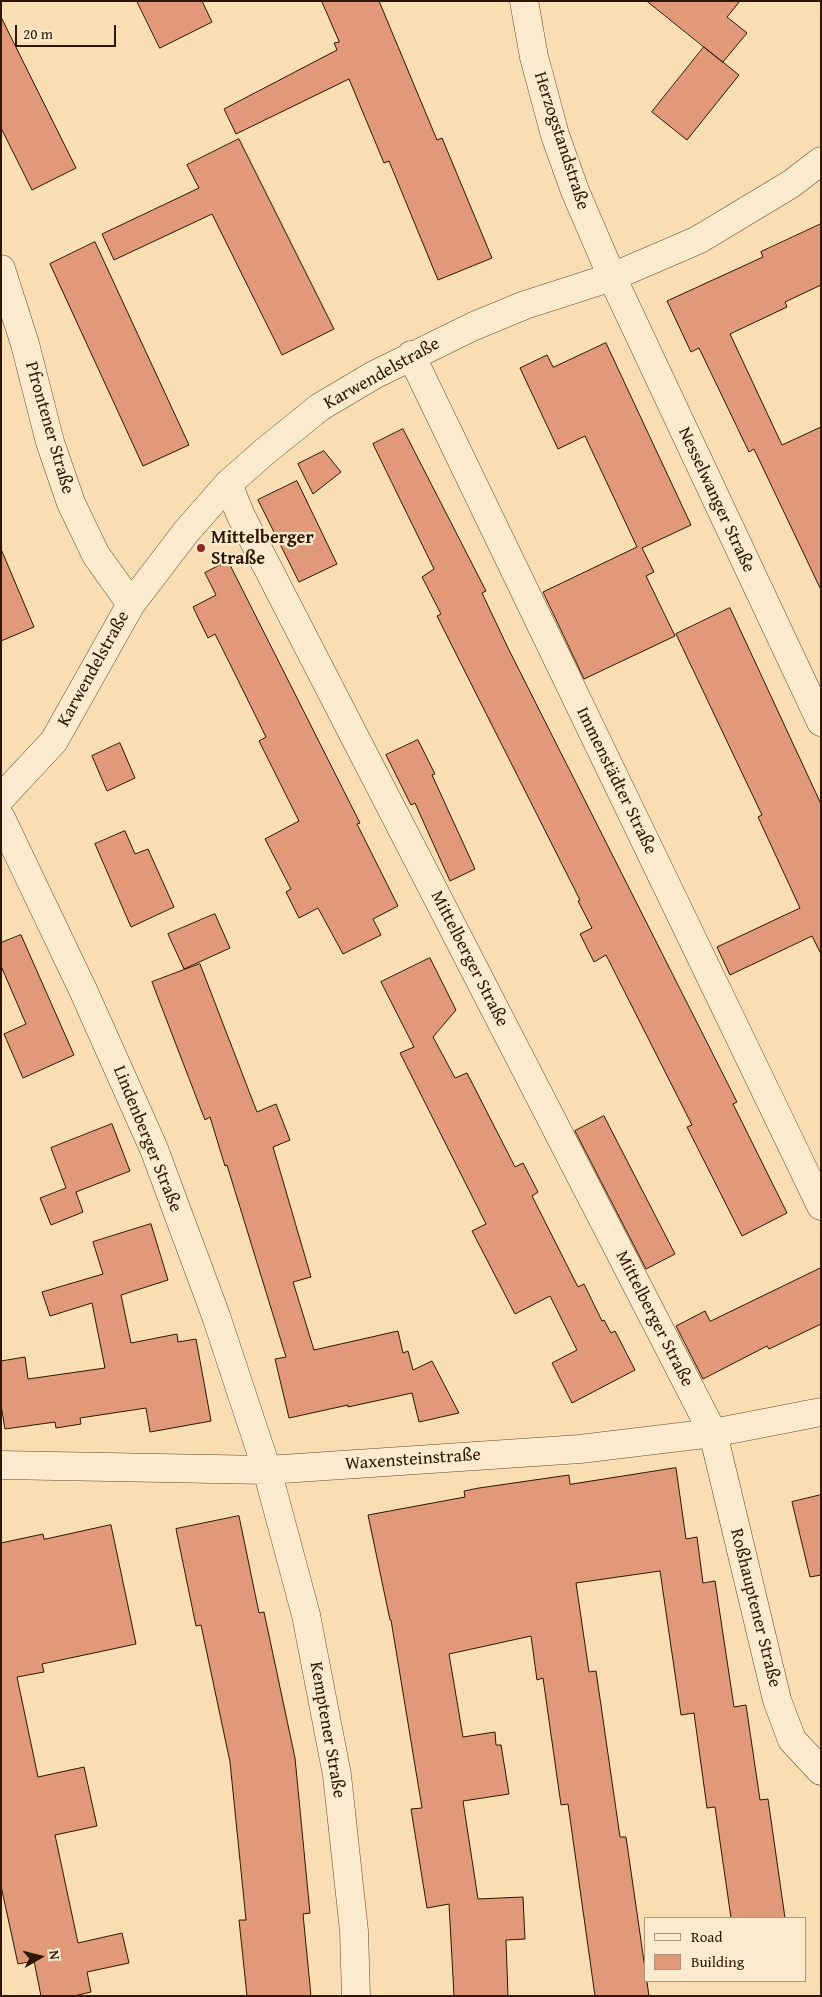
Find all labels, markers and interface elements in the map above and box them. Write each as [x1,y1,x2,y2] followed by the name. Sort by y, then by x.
[18,15,119,47] scale bar
[23,23,53,44] text: 20 m
[529,69,593,213] street label: Herzogstandstraße
[320,333,444,415] street label: Karwendelstraße
[20,359,78,497] street label: Pfrontener Straße
[673,424,759,576] street label: Nesselwanger Straße
[211,527,314,570] place label: Mittelberger Straße
[195,542,207,554] marker: Mittelberger Straße
[53,607,135,731] street label: Karwendelstraße
[571,704,661,858] street label: Immenstädter Straße
[425,887,513,1031] street label: Mittelberger Straße
[108,1063,186,1215] street label: Lindenberger Straße
[610,1247,698,1391] street label: Mittelberger Straße
[344,1444,482,1476] street label: Waxensteinstraße
[725,1526,785,1690] street label: Roßhauptener Straße
[304,1660,350,1800] street label: Kemptener Straße
[644,1917,807,1982] legend
[691,1926,722,1947] text: Road
[15,1932,65,1982] north arrow
[44,1949,65,1961] text: N
[691,1951,744,1972] text: Building

